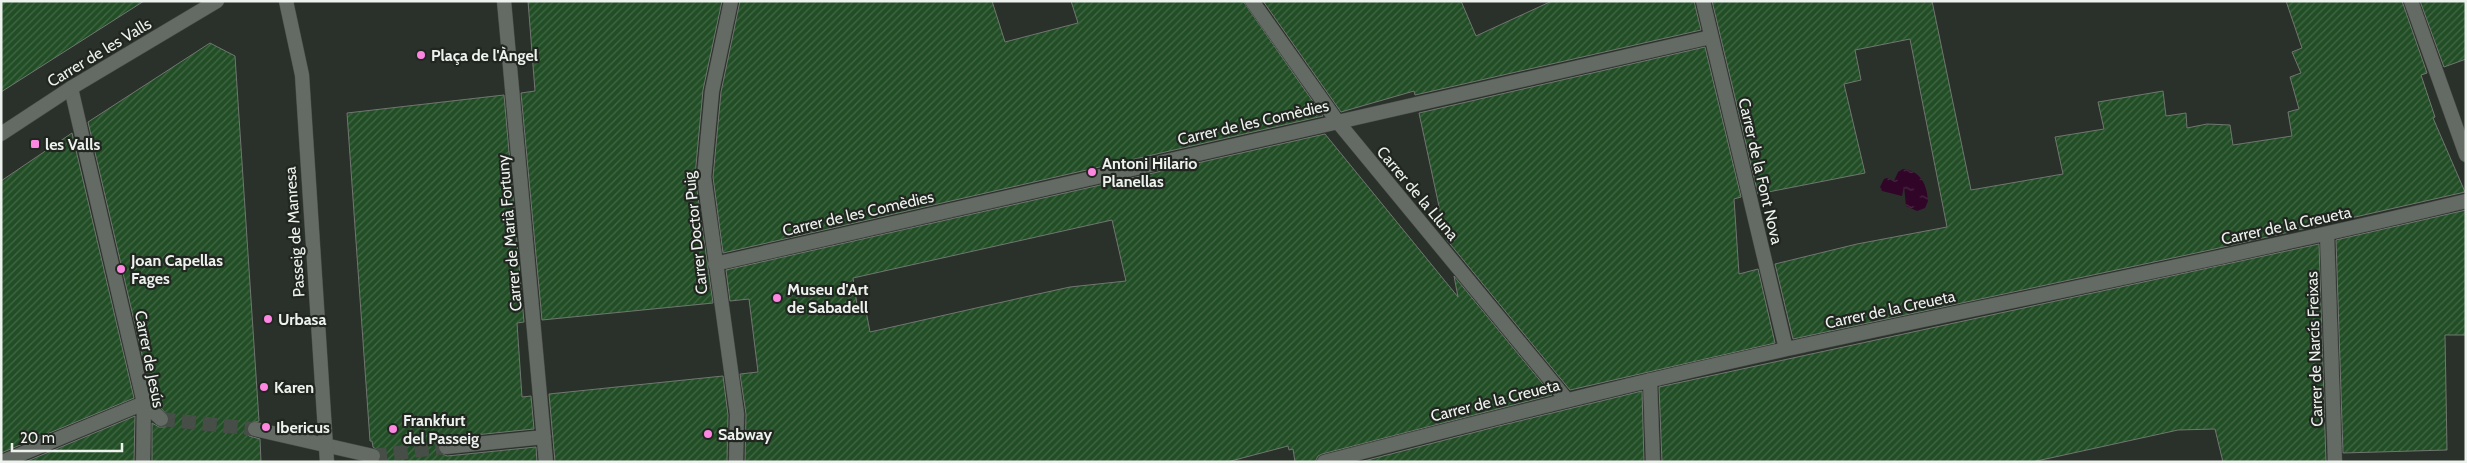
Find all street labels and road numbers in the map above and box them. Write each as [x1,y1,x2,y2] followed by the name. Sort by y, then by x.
[44,14,155,91] street label: Carrer de les Valls
[1176,96,1331,149] street label: Carrer de les Comèdies
[1734,96,1787,246] street label: Carrer de la Font Nova
[1373,142,1463,244] street label: Carrer de la Lluna
[493,154,526,312] street label: Carrer de Marià Fortuny
[280,166,309,298] street label: Passeig de Manresa
[679,170,711,295] street label: Carrer Doctor Puig
[781,187,936,240] street label: Carrer de les Comèdies
[2219,202,2353,249] street label: Carrer de la Creueta
[2302,271,2327,427] street label: Carrer de Narcís Freixas
[1823,286,1957,333] street label: Carrer de la Creueta
[131,309,168,410] street label: Carrer de Jesús
[1429,375,1562,426] street label: Carrer de la Creueta

